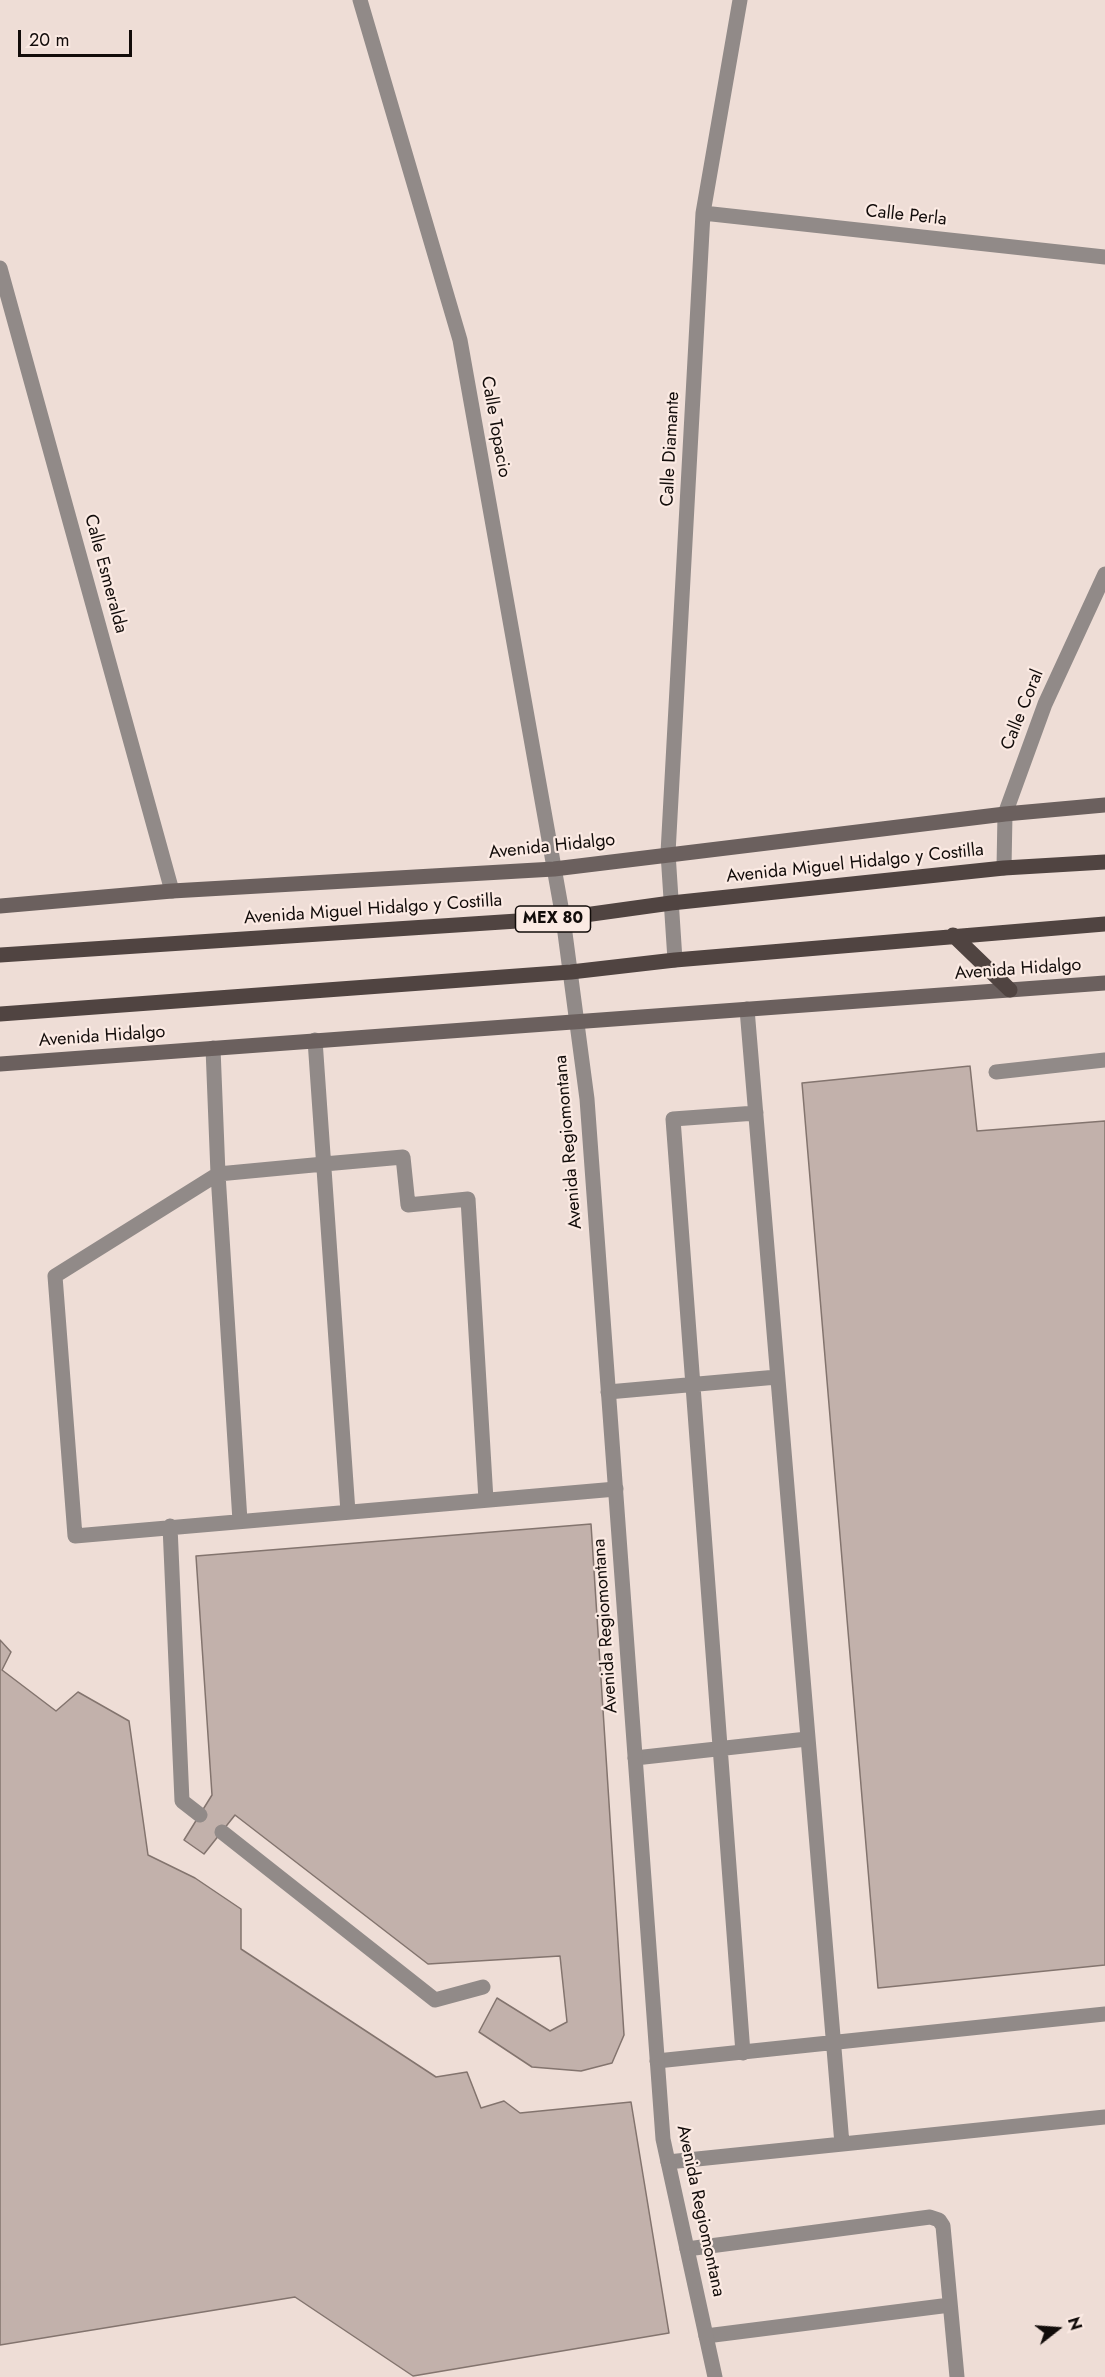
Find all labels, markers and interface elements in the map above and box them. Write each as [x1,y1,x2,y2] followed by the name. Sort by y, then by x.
[21,18,135,56] scale bar
[29,27,69,53] text: 20 m
[864,201,948,231] street label: Calle Perla
[475,375,515,479] street label: Calle Topacio
[657,391,685,507] street label: Calle Diamante
[79,512,131,636] street label: Calle Esmeralda
[997,667,1049,753] street label: Calle Coral
[488,830,616,864] street label: Avenida Hidalgo
[725,840,985,888] street label: Avenida Miguel Hidalgo y Costilla
[243,890,503,930] street label: Avenida Miguel Hidalgo y Costilla
[516,906,590,932] road number: MEX 80
[954,955,1082,985] street label: Avenida Hidalgo
[38,1022,166,1052] street label: Avenida Hidalgo
[551,1054,587,1230] street label: Avenida Regiomontana
[589,1538,623,1714] street label: Avenida Regiomontana
[671,2123,729,2299] street label: Avenida Regiomontana
[1027,2299,1087,2359] north arrow
[1062,2314,1088,2333] text: N

